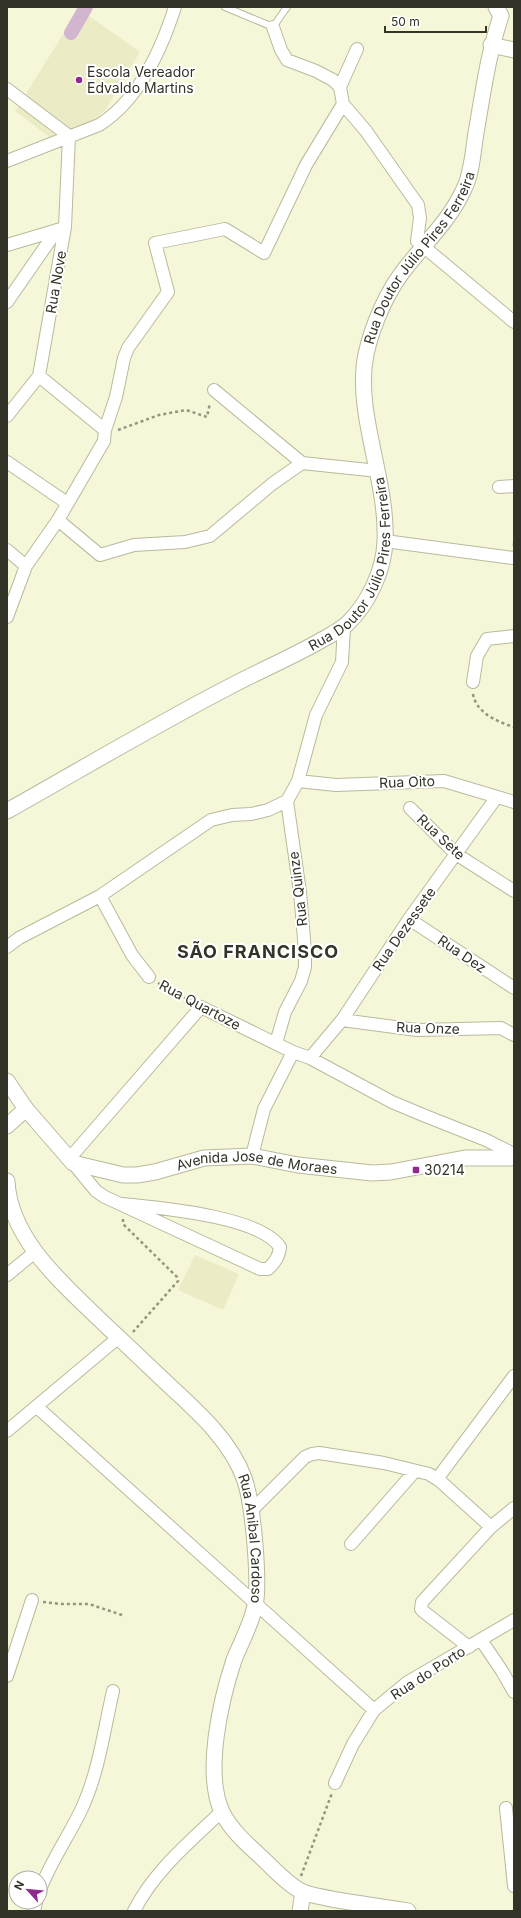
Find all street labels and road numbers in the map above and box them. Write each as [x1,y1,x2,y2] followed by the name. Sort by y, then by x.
[360,169,478,346] street label: Rua Doutor Júlio Pires Ferreira
[42,249,69,315] street label: Rua Nove
[305,476,393,654] street label: Rua Doutor Júlio Pires Ferreira
[379,772,435,791] street label: Rua Oito
[414,810,469,863] street label: Rua Sete
[284,851,311,928] street label: Rua Quinze
[368,884,439,974] street label: Rua Dezessete
[435,931,490,976] street label: Rua Dez
[157,976,244,1033] street label: Rua Quartoze
[396,1018,460,1037] street label: Rua Onze
[174,1146,338,1177] street label: Avenida Jose de Moraes
[235,1471,266,1604] street label: Rua Anibal Cardoso
[387,1642,468,1703] street label: Rua do Porto

